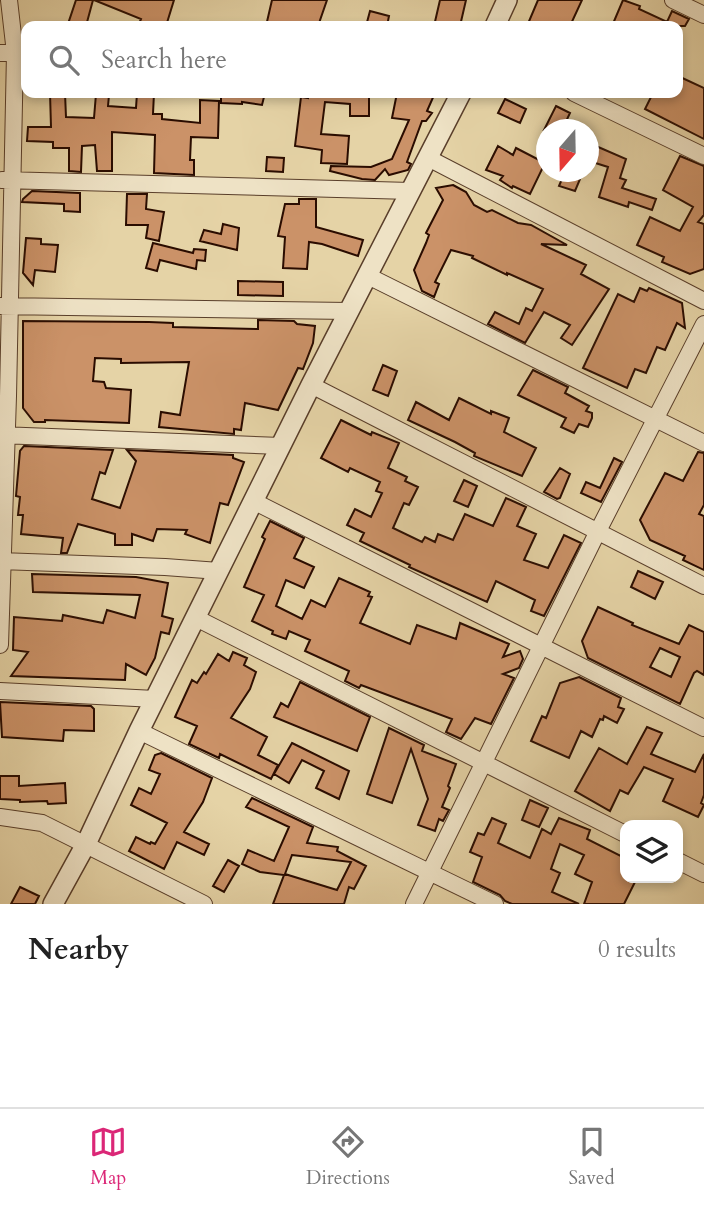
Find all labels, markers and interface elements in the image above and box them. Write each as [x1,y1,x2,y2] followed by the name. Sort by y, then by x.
[21,21,683,98] search box
[45,41,83,79] icon: search
[101,42,227,77] text: Search here
[536,119,599,182] north arrow
[620,820,683,883] map controls
[620,820,683,883] button: layers
[28,929,129,970] text: Nearby
[598,934,676,965] text: 0 results
[89,1123,127,1191] tab: Map
[306,1123,390,1191] tab: Directions
[569,1123,615,1191] tab: Saved

